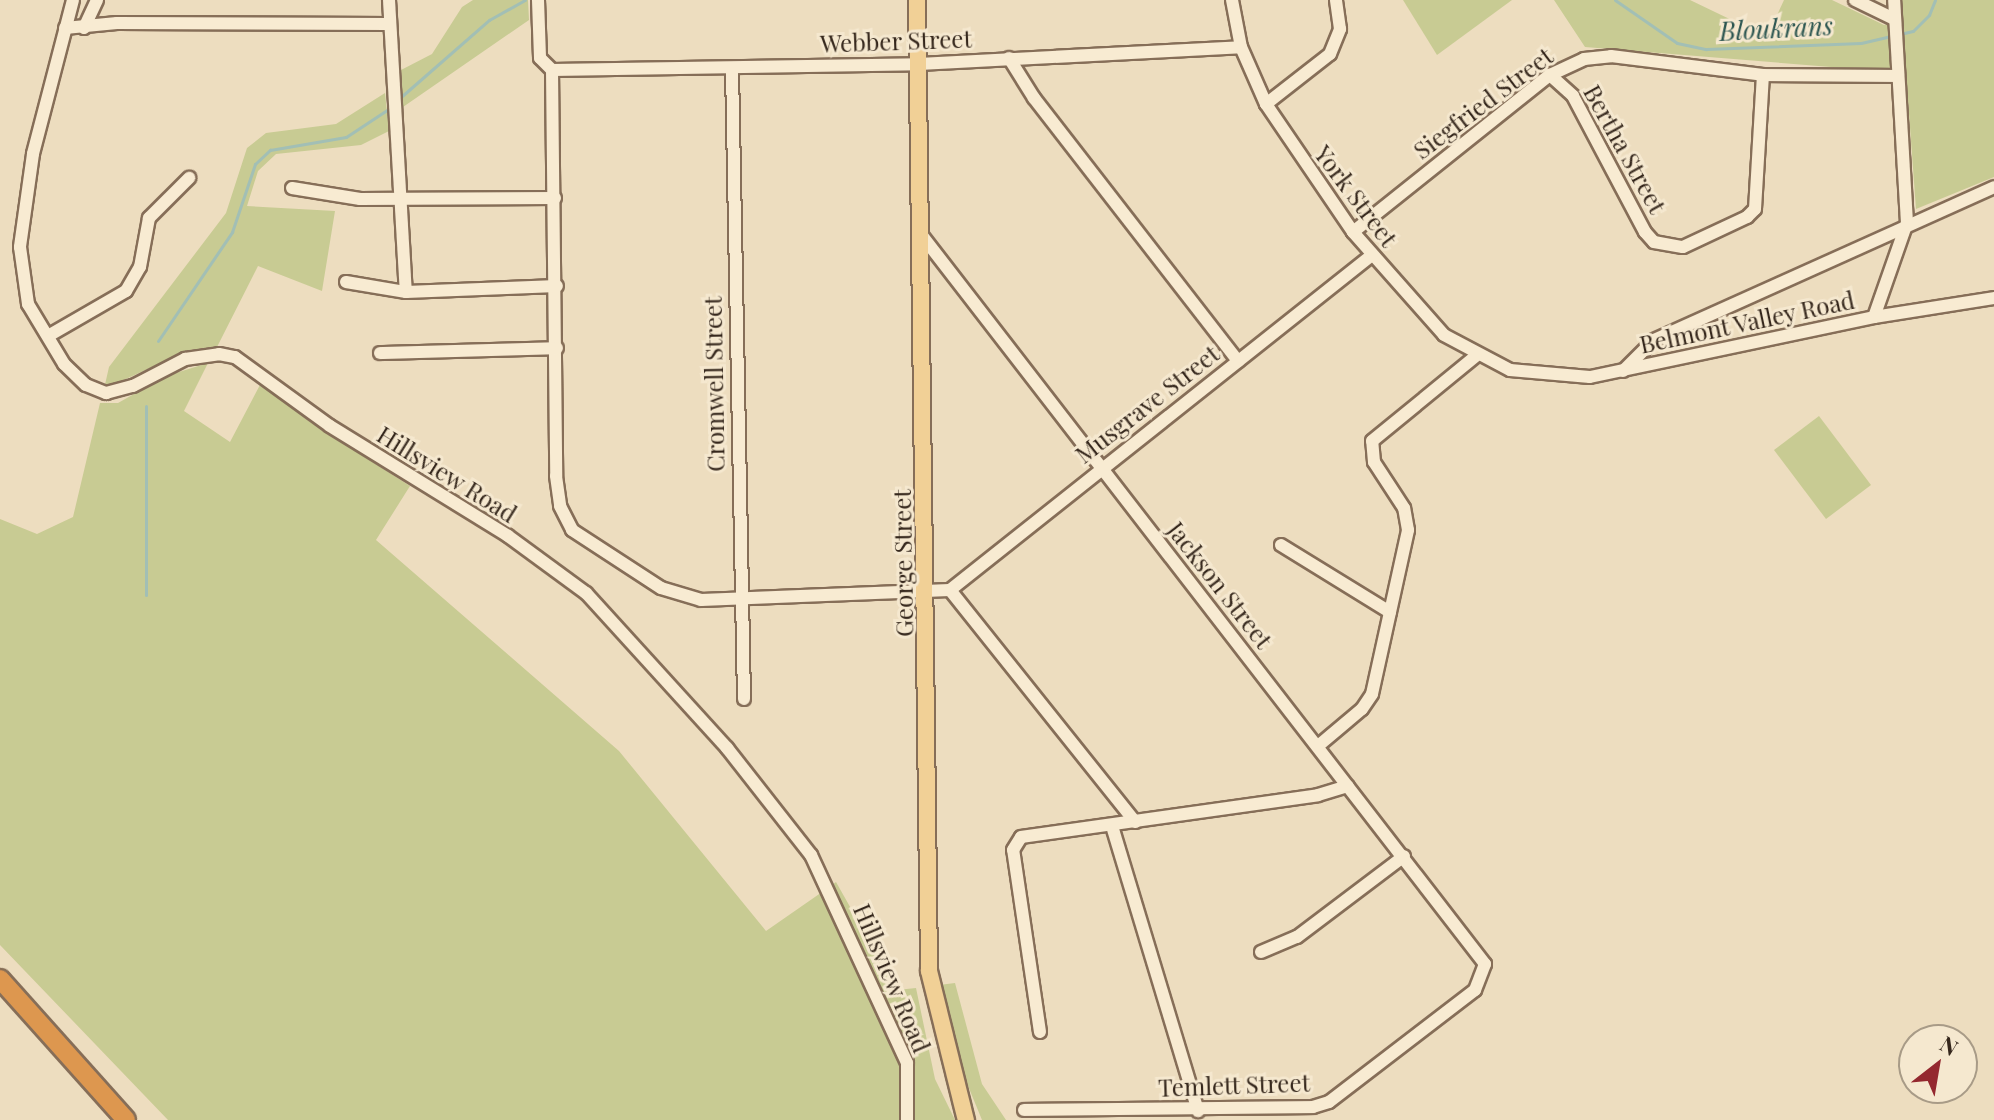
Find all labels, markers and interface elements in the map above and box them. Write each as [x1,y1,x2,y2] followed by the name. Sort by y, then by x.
[1718,9,1834,47] water label: Bloukrans
[819,24,973,58] street label: Webber Street
[1408,41,1558,165] street label: Siegfried Street
[1578,80,1672,218] street label: Bertha Street
[1309,140,1403,252] street label: York Street
[1636,285,1858,359] street label: Belmont Valley Road
[698,296,730,472] street label: Cromwell Street
[1069,339,1225,469] street label: Musgrave Street
[372,420,522,528] street label: Hillsview Road
[887,489,919,637] street label: George Street
[1162,516,1278,654] street label: Jackson Street
[848,899,936,1057] street label: Hillsview Road
[1898,1024,1978,1104] north arrow
[1935,1028,1964,1062] text: N
[1157,1068,1311,1102] street label: Temlett Street

